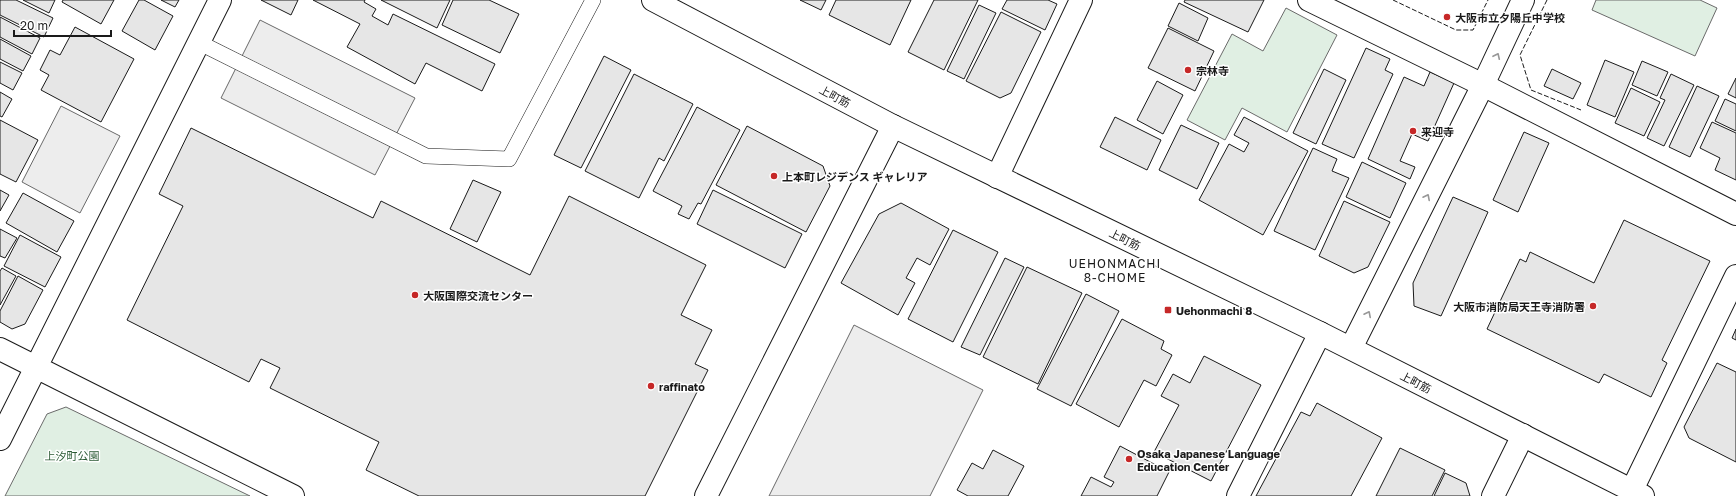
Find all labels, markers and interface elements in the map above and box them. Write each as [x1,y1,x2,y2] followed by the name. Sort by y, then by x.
[1455,11,1565,24] place label: 大阪市立夕陽丘中学校
[14,12,111,38] scale bar
[1442,12,1452,22] marker: 大阪市立夕陽丘中学校
[20,18,48,33] text: 20 m
[1492,53,1500,60] one-way arrow
[1196,64,1229,77] place label: 宗林寺
[1183,65,1193,75] marker: 宗林寺
[817,83,853,109] street label: 上町筋
[1421,125,1454,138] place label: 来迎寺
[1408,126,1418,136] marker: 来迎寺
[782,170,928,183] place label: 上本町レジデンス ギャレリア
[769,171,779,181] marker: 上本町レジデンス ギャレリア
[1422,194,1429,202] one-way arrow
[1107,226,1143,252] street label: 上町筋
[1069,256,1161,285] district label: UEHONMACHI 8-CHOME
[423,289,533,302] place label: 大阪国際交流センター
[410,290,420,300] marker: 大阪国際交流センター
[1453,300,1585,313] place label: 大阪市消防局天王寺消防署
[1588,301,1598,311] marker: 大阪市消防局天王寺消防署
[1176,304,1252,317] place label: Uehonmachi 8
[1163,305,1173,315] marker: Uehonmachi 8
[1363,310,1371,318] one-way arrow
[1398,369,1434,395] street label: 上町筋
[659,380,705,393] place label: raffinato
[646,381,656,391] marker: raffinato
[1137,447,1281,473] place label: Osaka Japanese Language Education Center
[45,449,100,462] park label: 上汐町公園
[1124,454,1134,464] marker: Osaka Japanese Language Education Center

